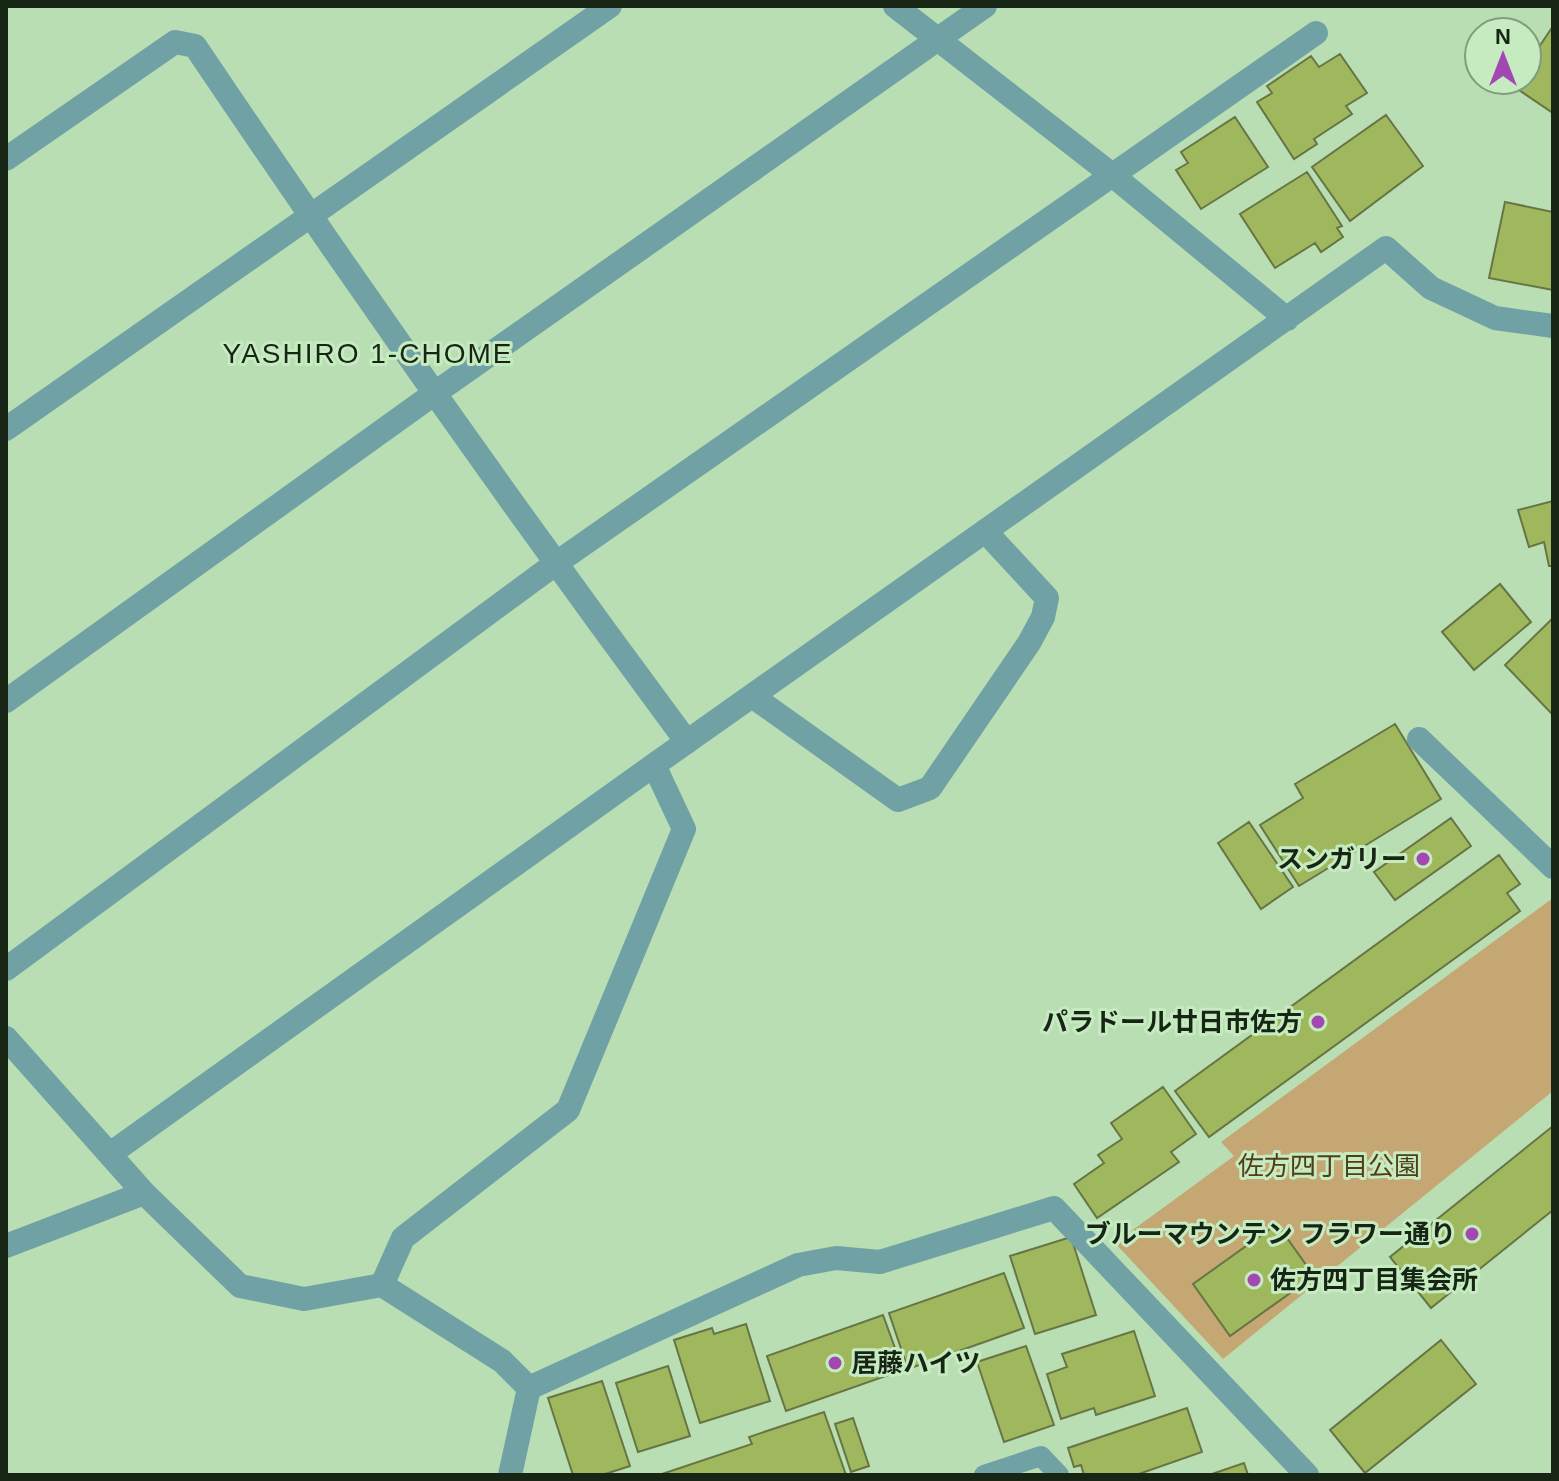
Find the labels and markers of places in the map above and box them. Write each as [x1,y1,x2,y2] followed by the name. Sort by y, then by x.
[1277,844,1407,874] place label: スンガリー
[1414,850,1432,868] marker: スンガリー
[1042,1007,1302,1037] place label: パラドール廿日市佐方
[1309,1013,1327,1031] marker: パラドール廿日市佐方
[1085,1219,1456,1249] place label: ブルーマウンテン フラワー通り
[1463,1225,1481,1243] marker: ブルーマウンテン フラワー通り
[1270,1265,1478,1295] place label: 佐方四丁目集会所
[1245,1271,1263,1289] marker: 佐方四丁目集会所
[851,1348,980,1378] place label: 居藤ハイツ
[826,1354,844,1372] marker: 居藤ハイツ

